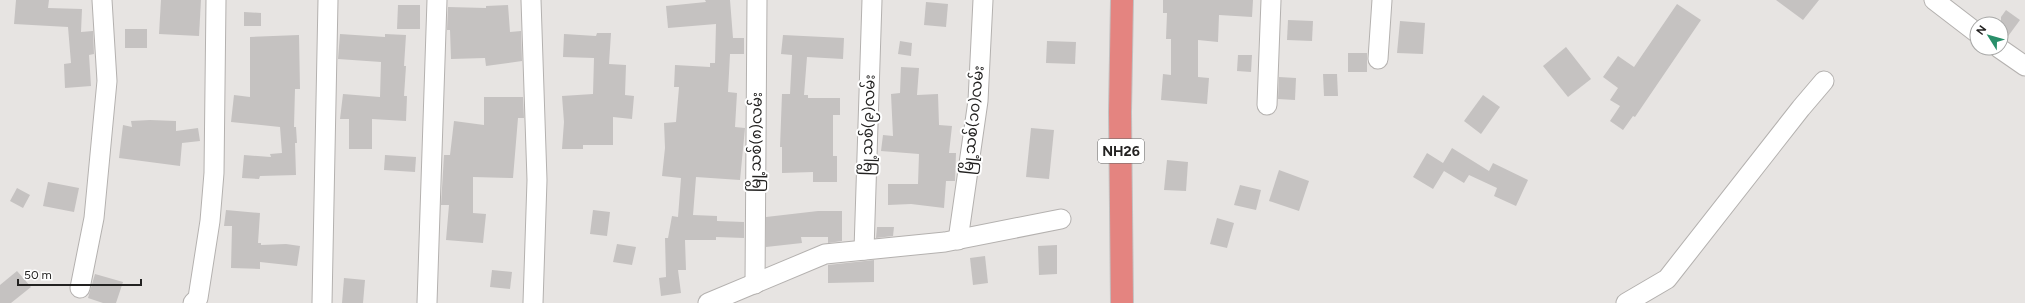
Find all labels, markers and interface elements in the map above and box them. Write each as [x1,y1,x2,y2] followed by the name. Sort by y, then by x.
[1969,16,2009,56] north arrow
[1974,23,1989,38] text: N
[957,64,991,176] street label: မြို့သစ်(၁၀)လမ်း
[856,74,882,176] street label: မြို့သစ်(၉)လမ်း
[745,92,769,192] street label: မြို့သစ်(၈)လမ်း
[1098,139,1144,163] road number: NH26
[18,261,141,287] scale bar
[24,268,52,282] text: 50 m

